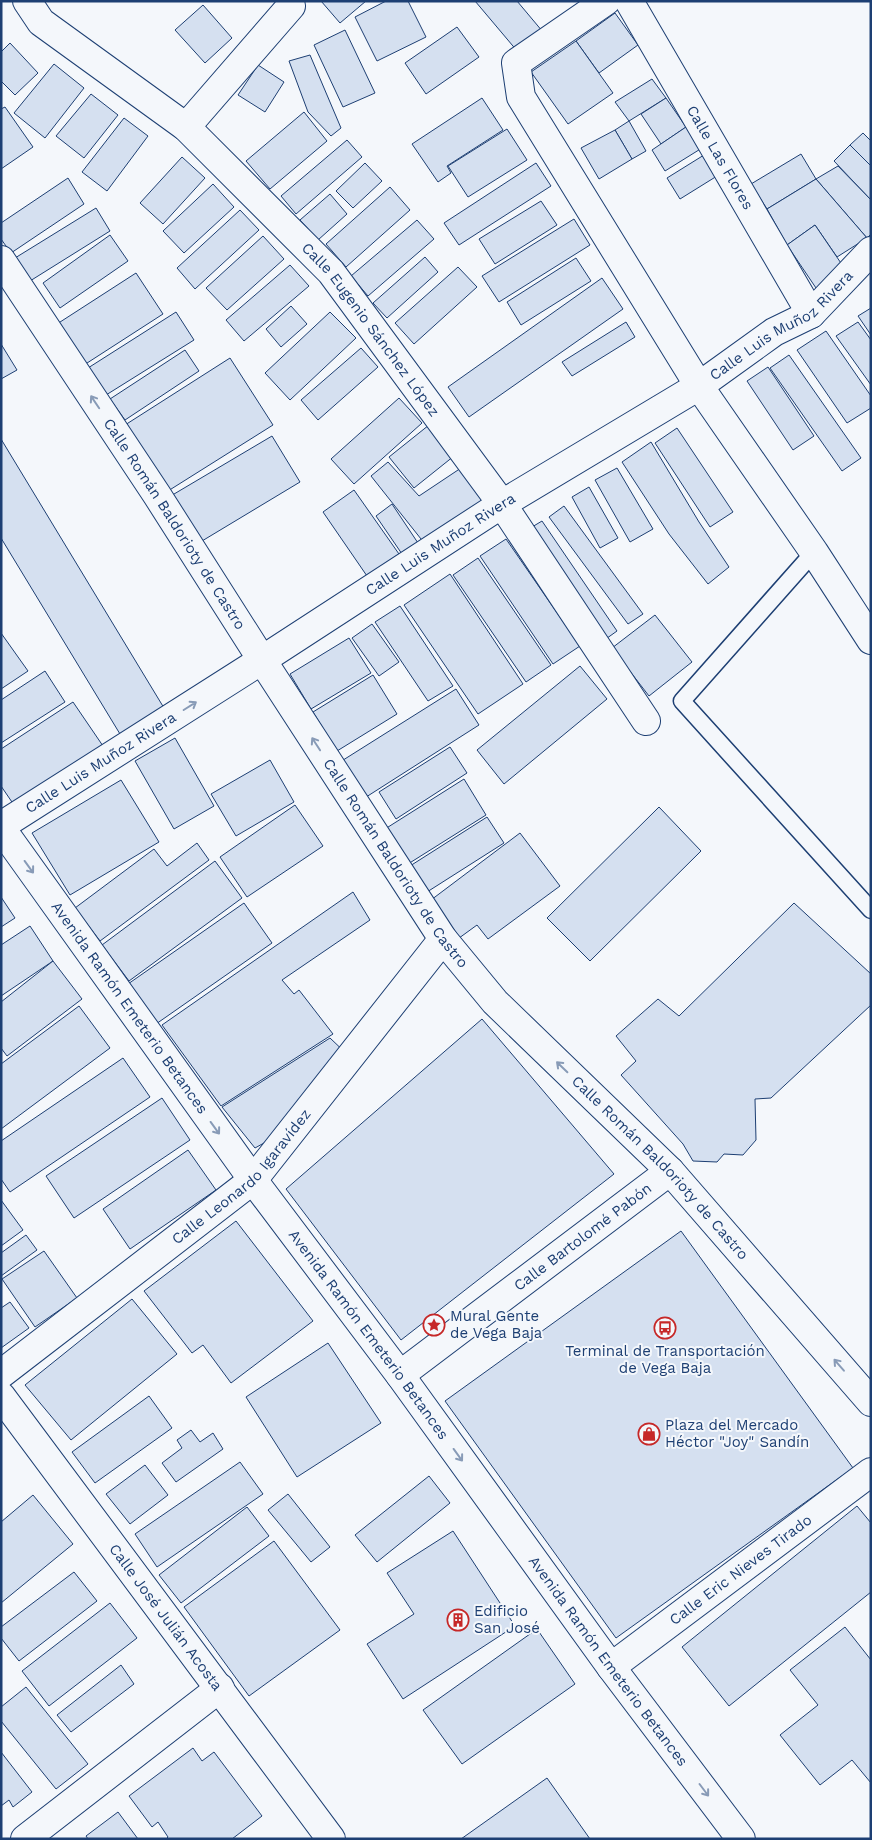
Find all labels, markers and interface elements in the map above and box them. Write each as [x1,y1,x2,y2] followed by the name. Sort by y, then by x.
[683,102,757,213] street label: Calle Las Flores
[298,239,443,420] street label: Calle Eugenio Sánchez López
[706,266,857,384] street label: Calle Luis Muñoz Rivera
[90,395,100,409] one-way arrow
[100,415,249,633] street label: Calle Román Baldorioty de Castro
[362,489,519,599] street label: Calle Luis Muñoz Rivera
[183,701,197,711] one-way arrow
[22,708,180,817] street label: Calle Luis Muñoz Rivera
[311,737,321,751] one-way arrow
[319,755,472,972] street label: Calle Román Baldorioty de Castro
[24,860,34,874] one-way arrow
[48,898,212,1117] street label: Avenida Ramón Emeterio Betances
[556,1061,568,1073] one-way arrow
[568,1072,752,1264] street label: Calle Román Baldorioty de Castro
[168,1105,315,1248] street label: Calle Leonardo Igaravídez
[210,1121,221,1134] one-way arrow
[510,1179,655,1295] street label: Calle Bartolomé Pabón
[285,1226,453,1443] street label: Avenida Ramón Emeterio Betances
[450,1307,543,1342] place label: Mural Gente de Vega Baja
[422,1313,446,1337] place icon: Mural Gente de Vega Baja
[653,1316,677,1340] bus stop icon: Terminal de Transportación de Vega Baja
[565,1342,765,1377] place label: Terminal de Transportación de Vega Baja
[833,1359,845,1372] one-way arrow
[665,1416,809,1451] place label: Plaza del Mercado Héctor "Joy" Sandín
[637,1422,661,1446] shop icon: Plaza del Mercado Héctor "Joy" Sandín
[453,1448,463,1462] one-way arrow
[666,1511,815,1629] street label: Calle Eric Nieves Tirado
[105,1540,227,1695] street label: Calle José Julián Acosta
[525,1552,692,1770] street label: Avenida Ramón Emeterio Betances
[474,1602,540,1637] place label: Edificio San José
[446,1608,470,1632] building icon: Edificio San José
[699,1783,709,1797] one-way arrow

